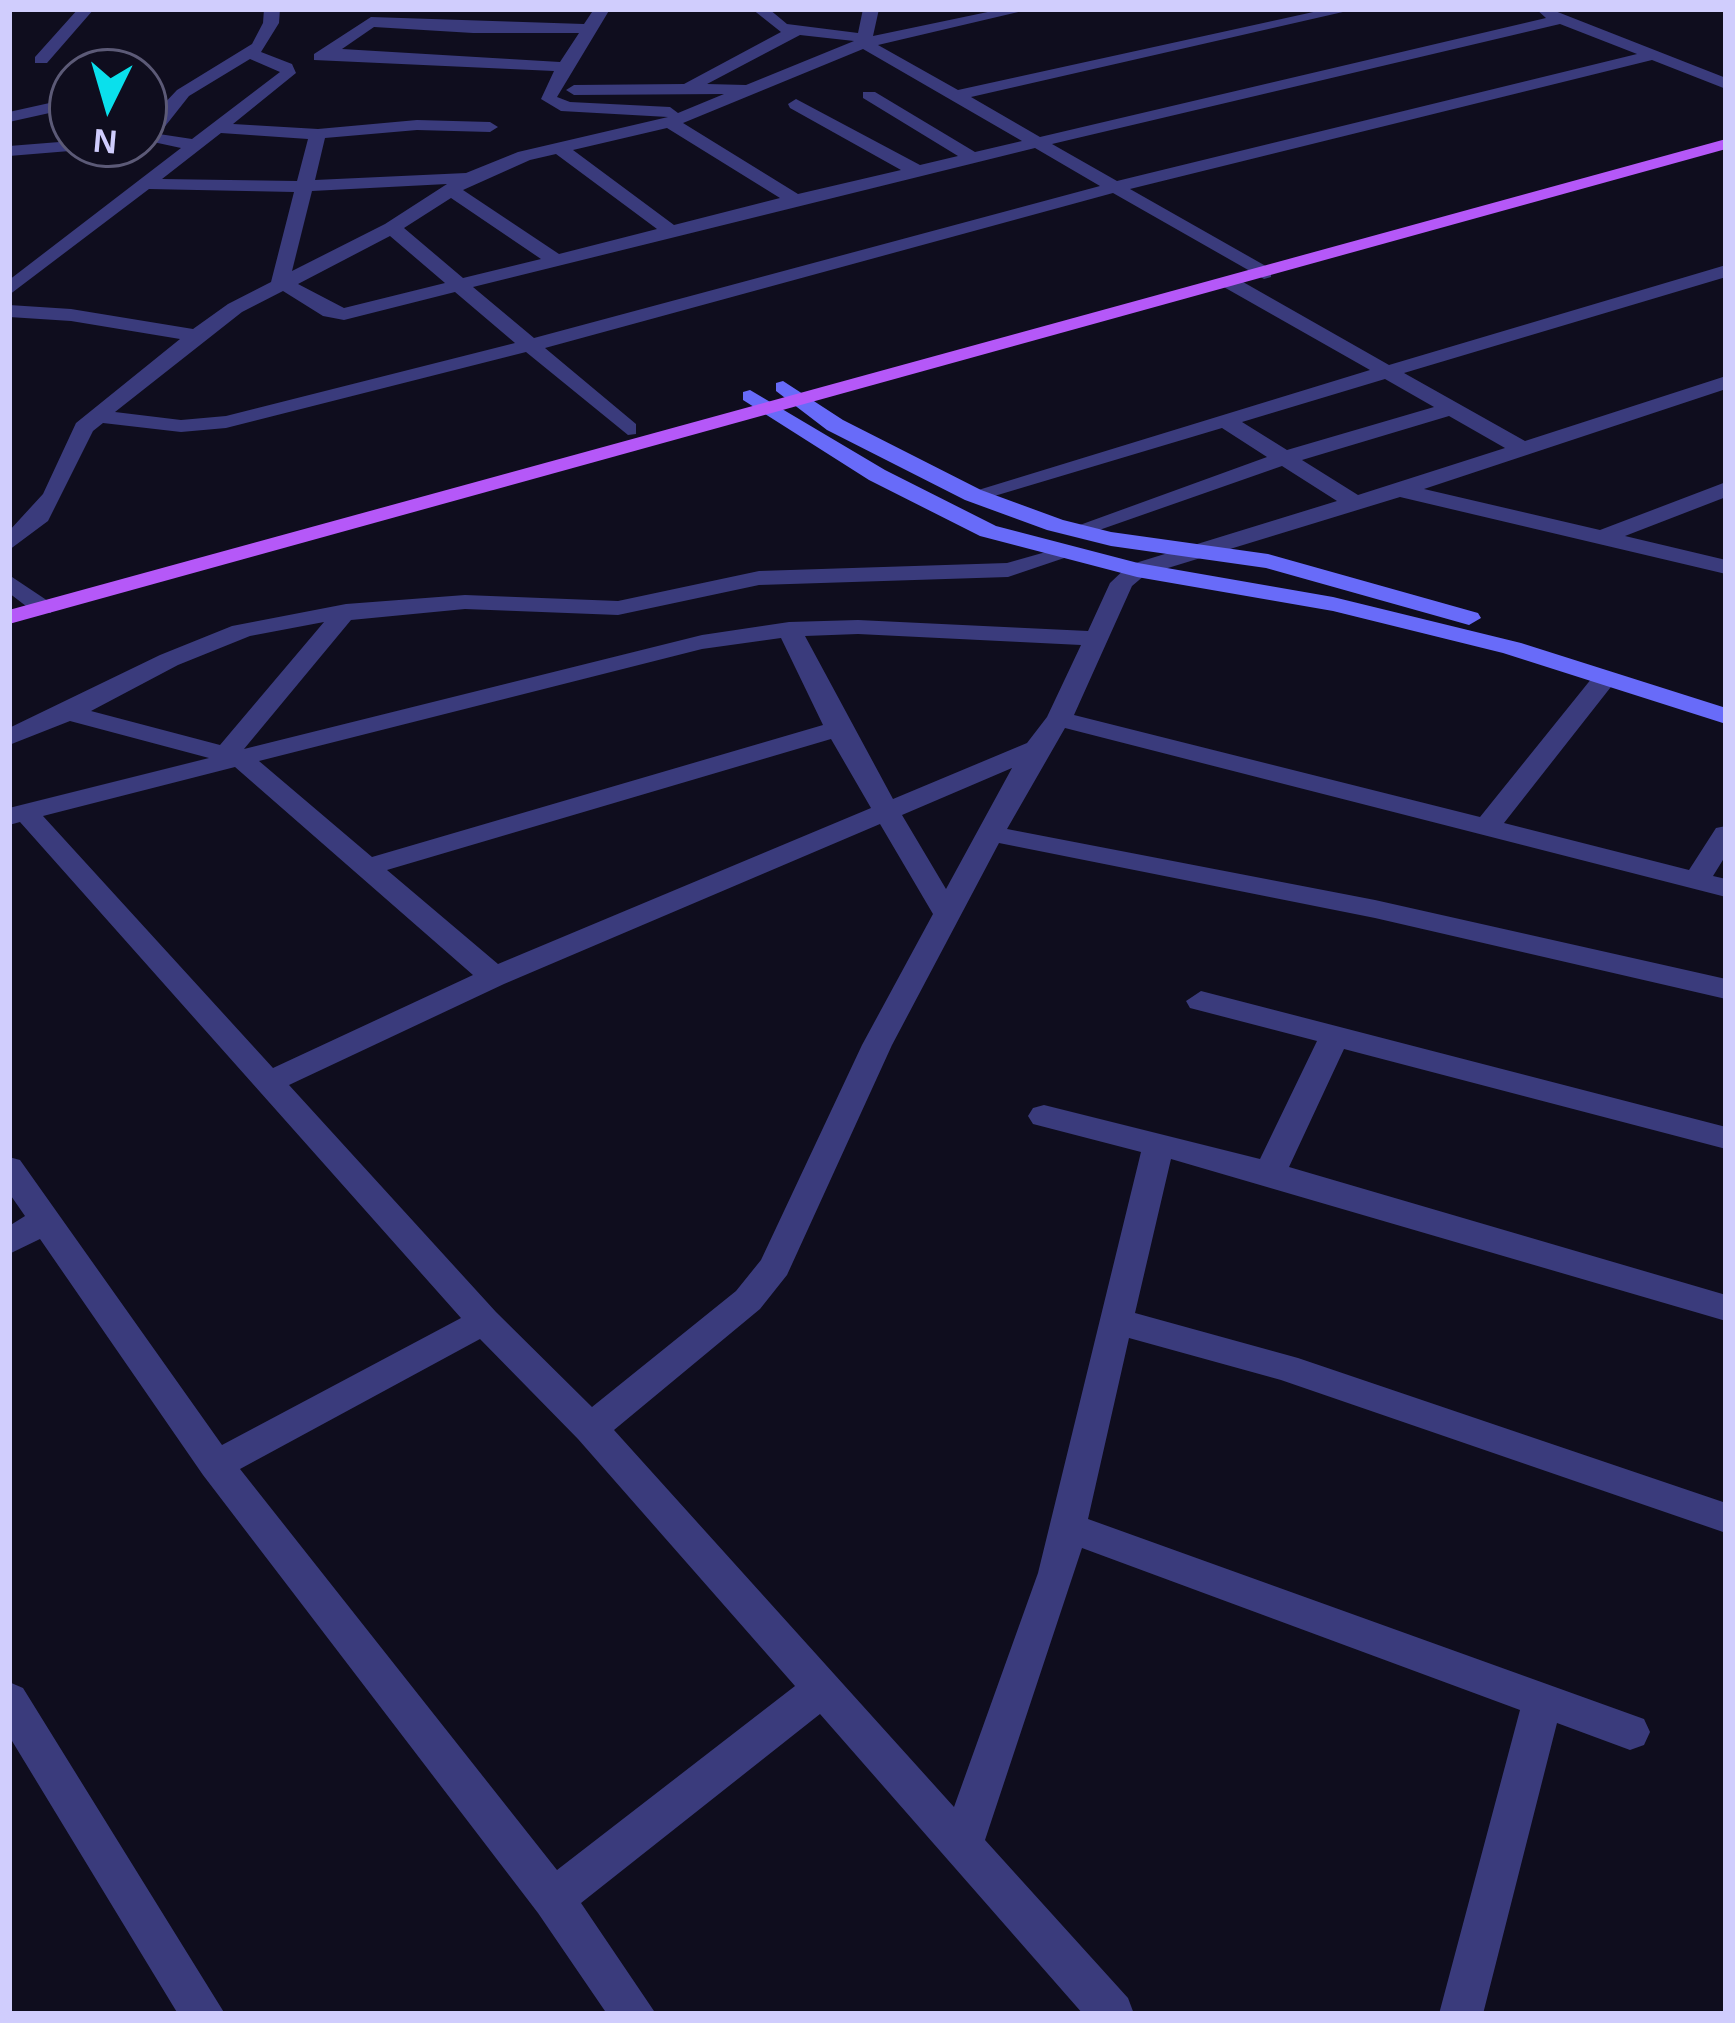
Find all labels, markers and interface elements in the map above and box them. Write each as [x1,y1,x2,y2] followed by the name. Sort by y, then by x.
[48,48,168,168] north arrow
[92,122,119,161] text: N

